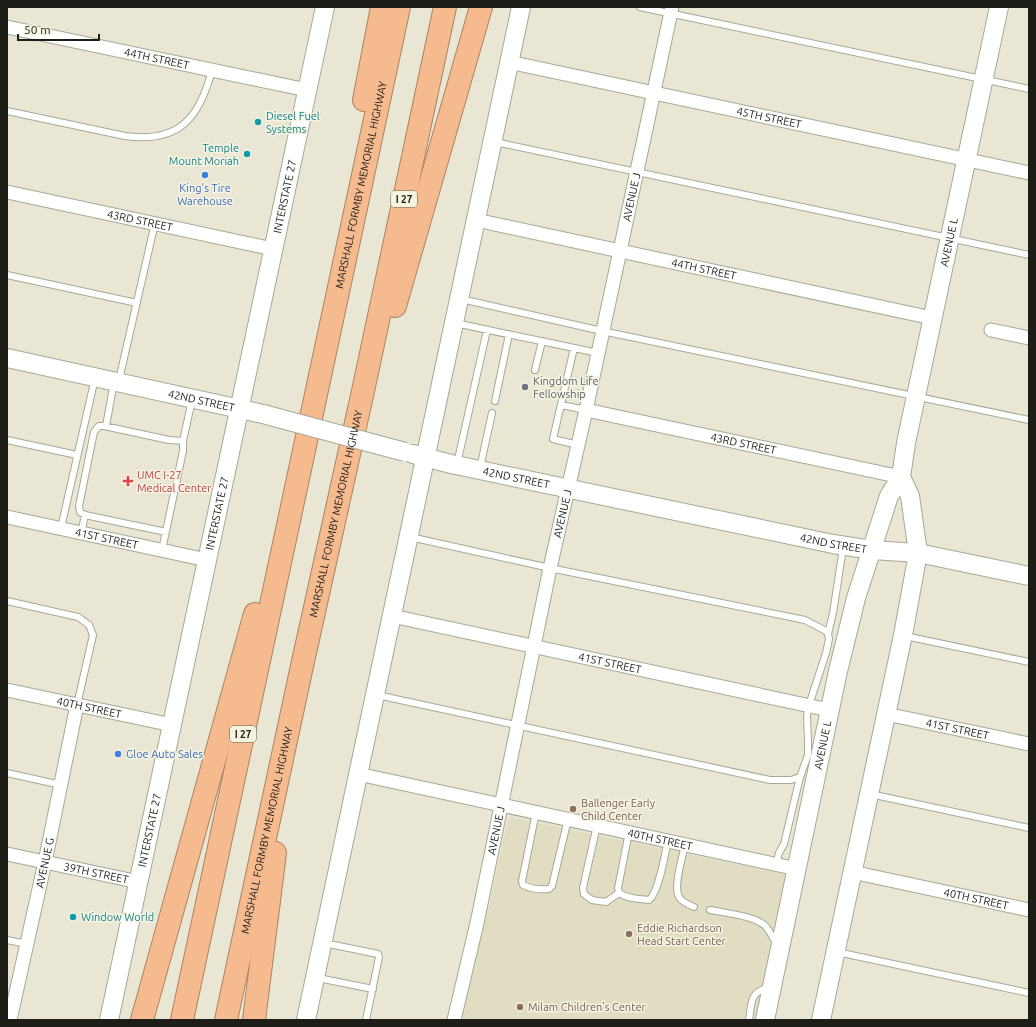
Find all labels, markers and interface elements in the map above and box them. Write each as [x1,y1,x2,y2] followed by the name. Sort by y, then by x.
[18,16,99,42] scale bar
[24,23,51,36] text: 50 m
[123,46,190,71] street label: 44TH STREET
[333,80,389,290] street label: MARSHALL FORMBY MEMORIAL HIGHWAY
[736,105,803,130] street label: 45TH STREET
[266,110,320,135] place label: Diesel Fuel Systems
[253,117,263,127] marker: Diesel Fuel Systems
[169,142,239,167] place label: Temple Mount Moriah
[242,149,252,159] marker: Temple Mount Moriah
[271,159,298,234] street label: INTERSTATE 27
[200,170,210,180] marker: King's Tire Warehouse
[620,172,642,222] street label: AVENUE J
[177,182,233,207] place label: King's Tire Warehouse
[391,191,417,207] road number: I 27
[106,208,174,233] street label: 43RD STREET
[938,216,960,268] street label: AVENUE L
[670,256,737,282] street label: 44TH STREET
[533,375,599,400] place label: Kingdom Life Fellowship
[520,382,530,392] marker: Kingdom Life Fellowship
[167,387,236,414] street label: 42ND STREET
[307,409,365,618] street label: MARSHALL FORMBY MEMORIAL HIGHWAY
[710,431,777,456] street label: 43RD STREET
[482,465,551,490] street label: 42ND STREET
[137,469,212,494] place label: UMC I-27 Medical Center
[122,475,134,487] marker: UMC I-27 Medical Center
[203,475,231,551] street label: INTERSTATE 27
[551,488,574,539] street label: AVENUE J
[74,526,139,551] street label: 41ST STREET
[799,531,868,555] street label: 42ND STREET
[577,650,643,675] street label: 41ST STREET
[56,695,123,720] street label: 40TH STREET
[925,717,990,741] street label: 41ST STREET
[812,719,834,770] street label: AVENUE L
[239,725,295,935] street label: MARSHALL FORMBY MEMORIAL HIGHWAY
[230,726,256,742] road number: I 27
[126,748,203,760] place label: Gloe Auto Sales
[113,749,123,759] marker: Gloe Auto Sales
[136,792,163,868] street label: INTERSTATE 27
[581,797,656,822] place label: Ballenger Early Child Center
[568,804,578,814] marker: Ballenger Early Child Center
[485,805,507,856] street label: AVENUE J
[626,827,694,852] street label: 40TH STREET
[33,837,56,889] street label: AVENUE G
[63,860,130,886] street label: 39TH STREET
[943,886,1010,911] street label: 40TH STREET
[81,911,154,923] place label: Window World
[68,912,78,922] marker: Window World
[637,922,727,947] place label: Eddie Richardson Head Start Center
[624,929,634,939] marker: Eddie Richardson Head Start Center
[528,1001,647,1013] place label: Milam Children's Center
[515,1002,525,1012] marker: Milam Children's Center

